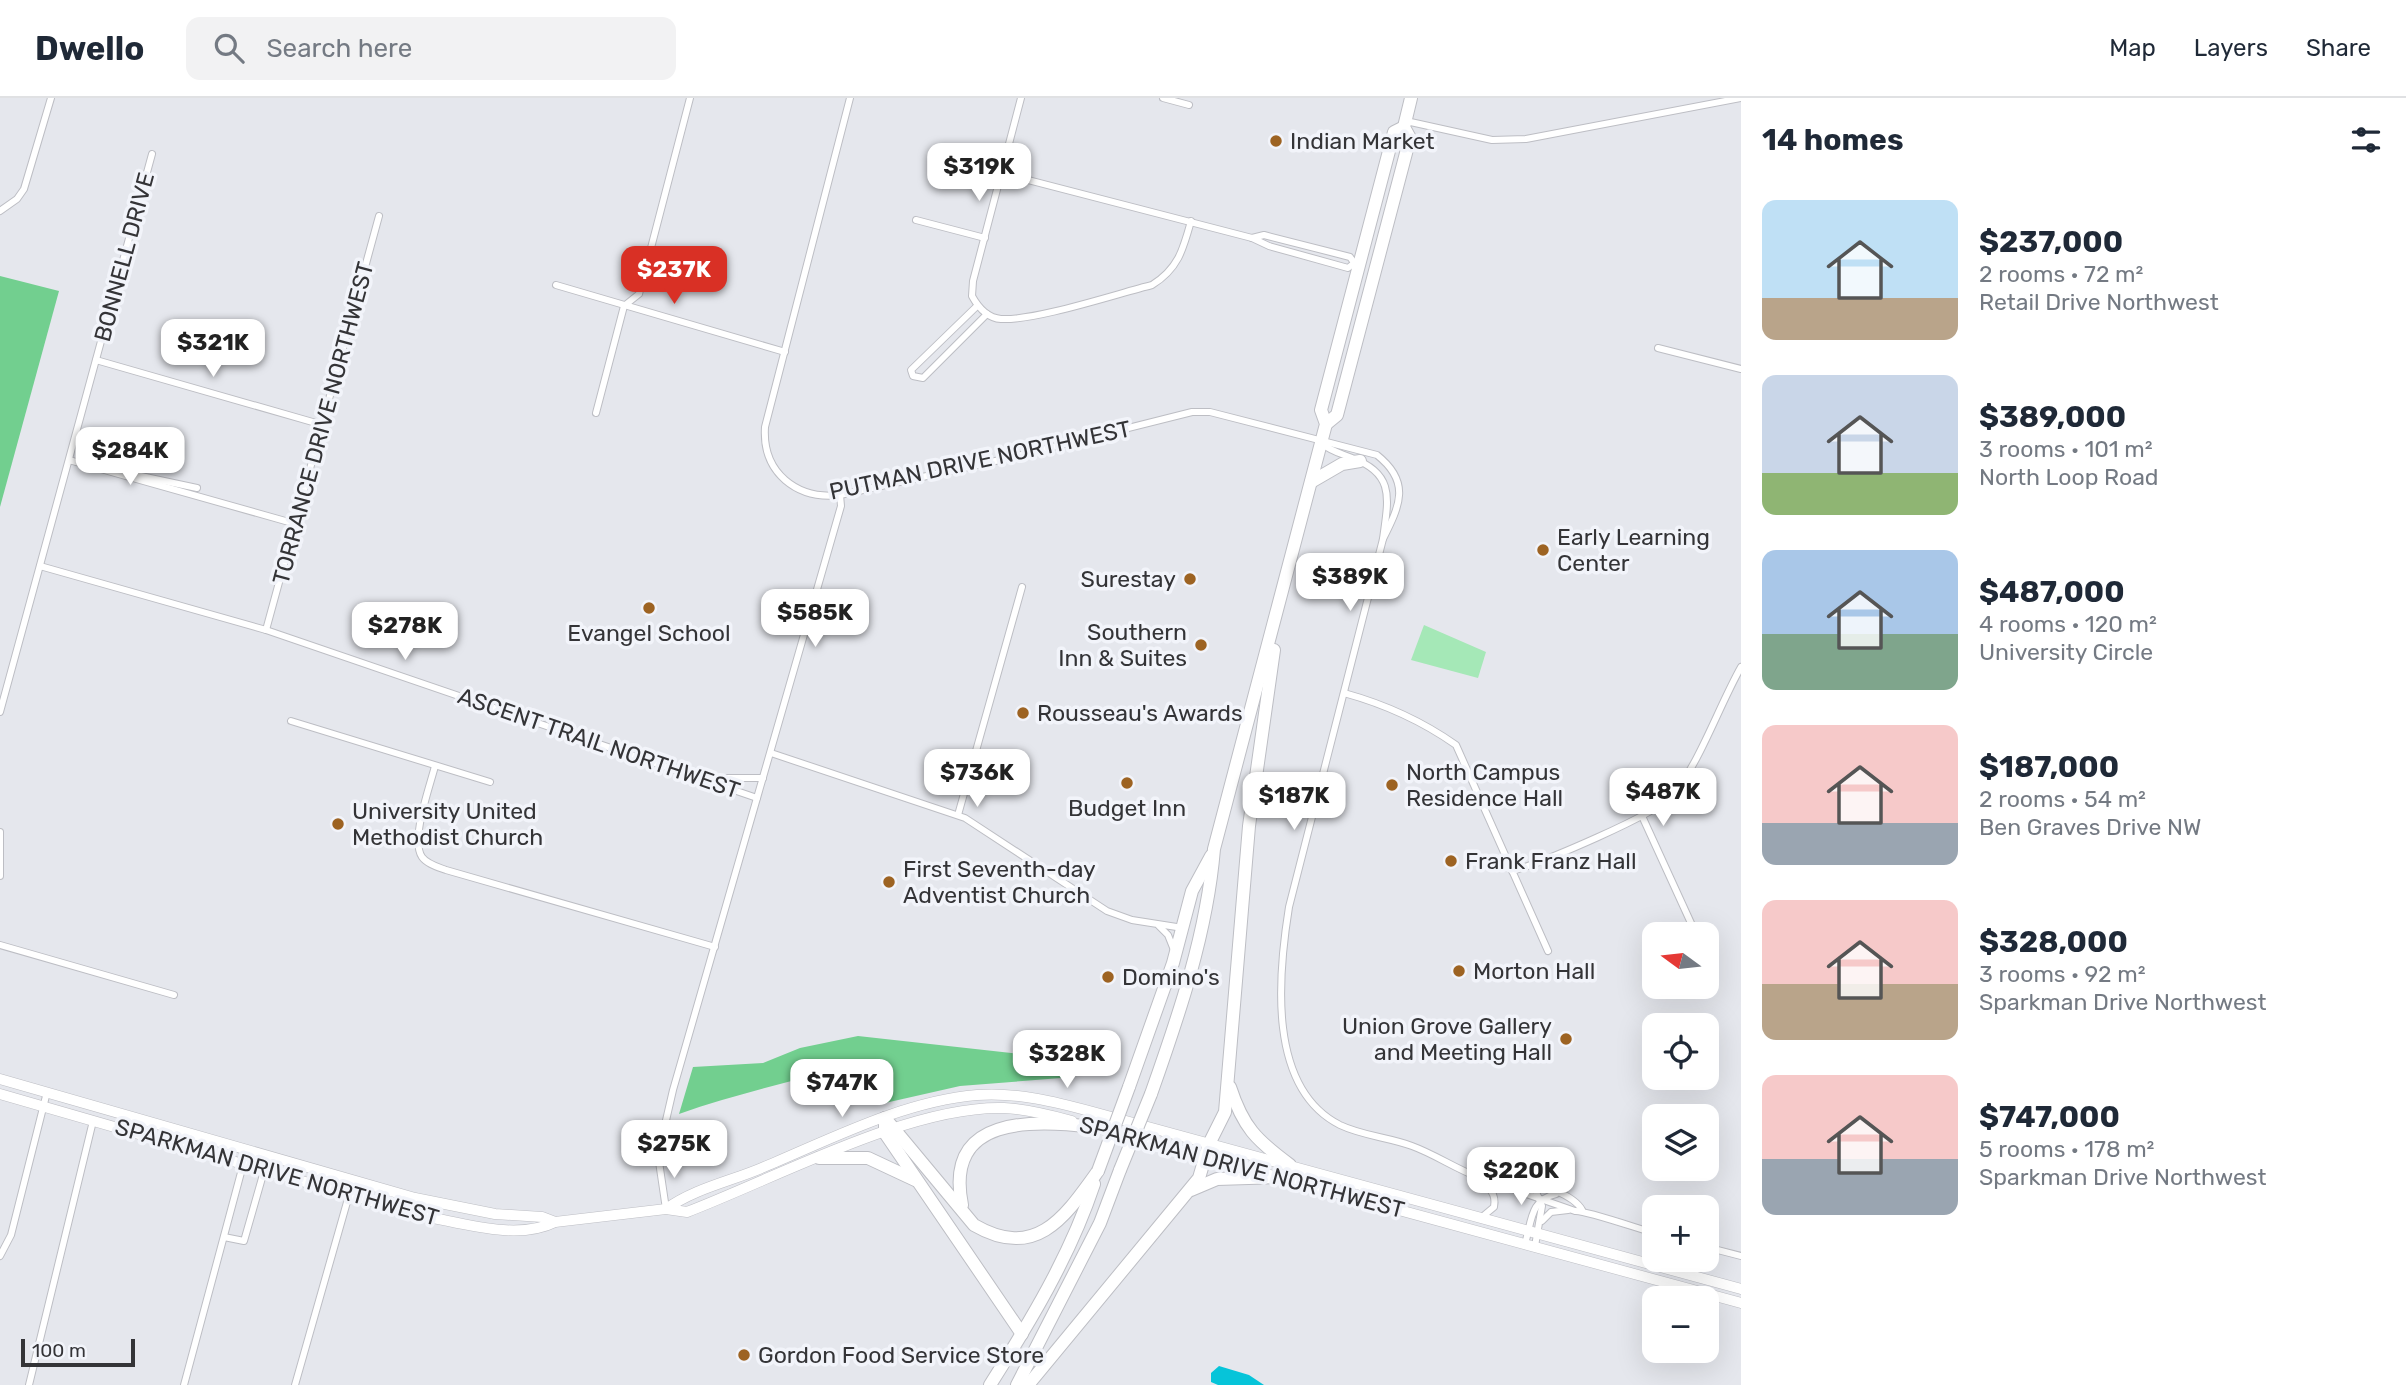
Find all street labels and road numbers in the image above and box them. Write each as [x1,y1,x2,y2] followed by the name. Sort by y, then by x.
[88,169,160,345] street label: BONNELL DRIVE
[266,259,380,587] street label: TORRANCE DRIVE NORTHWEST
[827,414,1133,506] street label: PUTMAN DRIVE NORTHWEST
[454,681,744,805] street label: ASCENT TRAIL NORTHWEST
[1076,1110,1408,1224] street label: SPARKMAN DRIVE NORTHWEST
[112,1112,442,1232] street label: SPARKMAN DRIVE NORTHWEST

